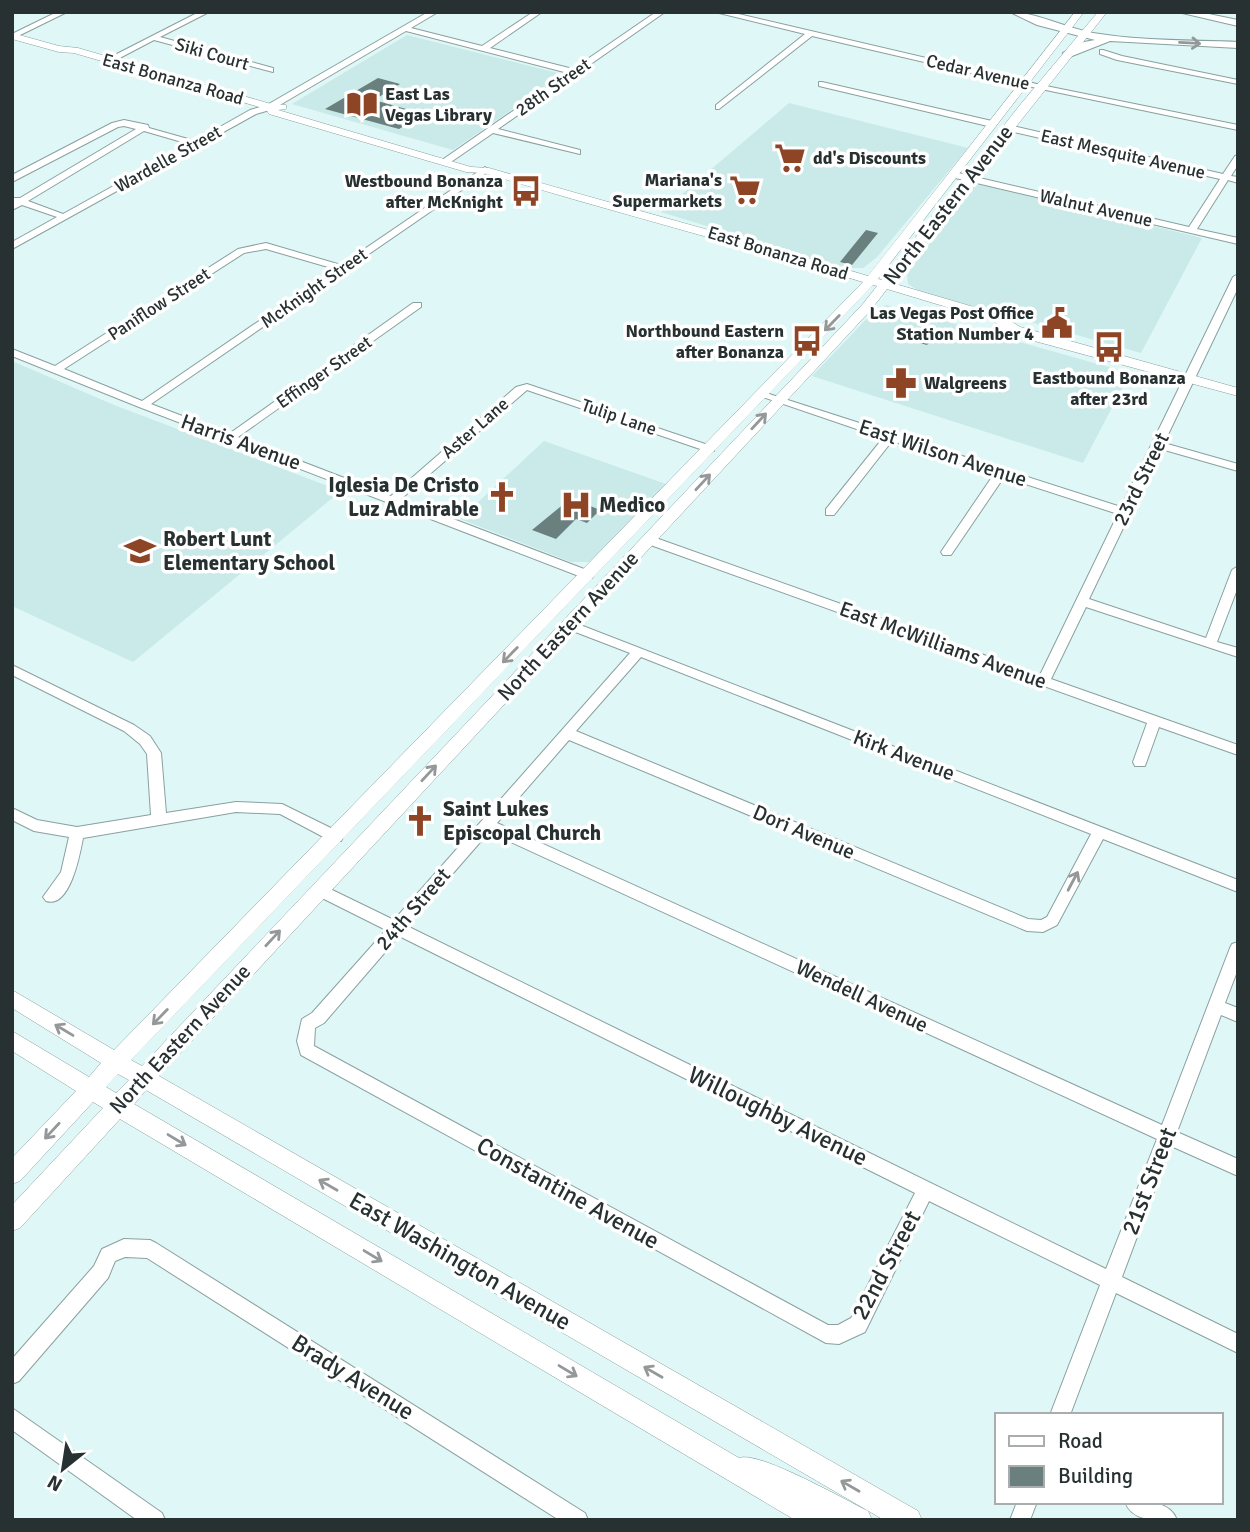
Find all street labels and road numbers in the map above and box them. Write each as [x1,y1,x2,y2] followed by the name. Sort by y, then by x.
[173,33,251,75] street label: Siki Court
[100,48,246,110] street label: East Bonanza Road
[924,49,1032,95] street label: Cedar Avenue
[511,53,595,121] street label: 28th Street
[878,120,1018,290] street label: North Eastern Avenue
[111,121,225,197] street label: Wardelle Street
[1039,124,1207,184] street label: East Mesquite Avenue
[1037,184,1155,232] street label: Walnut Avenue
[705,221,851,285] street label: East Bonanza Road
[257,243,371,333] street label: McKnight Street
[104,263,214,345] street label: Paniflow Street
[272,331,376,413] street label: Effinger Street
[437,393,513,463] street label: Aster Lane
[579,394,659,440] street label: Tulip Lane
[177,408,305,476] street label: Harris Avenue
[856,414,1030,492] street label: East Wilson Avenue
[1107,428,1175,530] street label: 23rd Street
[492,546,644,706] street label: North Eastern Avenue
[836,595,1050,695] street label: East McWilliams Avenue
[849,724,959,786] street label: Kirk Avenue
[749,799,859,865] street label: Dori Avenue
[370,862,456,956] street label: 24th Street
[792,954,932,1038] street label: Wendell Avenue
[104,959,256,1119] street label: North Eastern Avenue
[683,1060,873,1172] street label: Willoughby Avenue
[1115,1123,1183,1239] street label: 21st Street
[471,1130,665,1256] street label: Constantine Avenue
[344,1185,576,1337] street label: East Washington Avenue
[845,1205,927,1325] street label: 22nd Street
[286,1327,420,1427] street label: Brady Avenue

